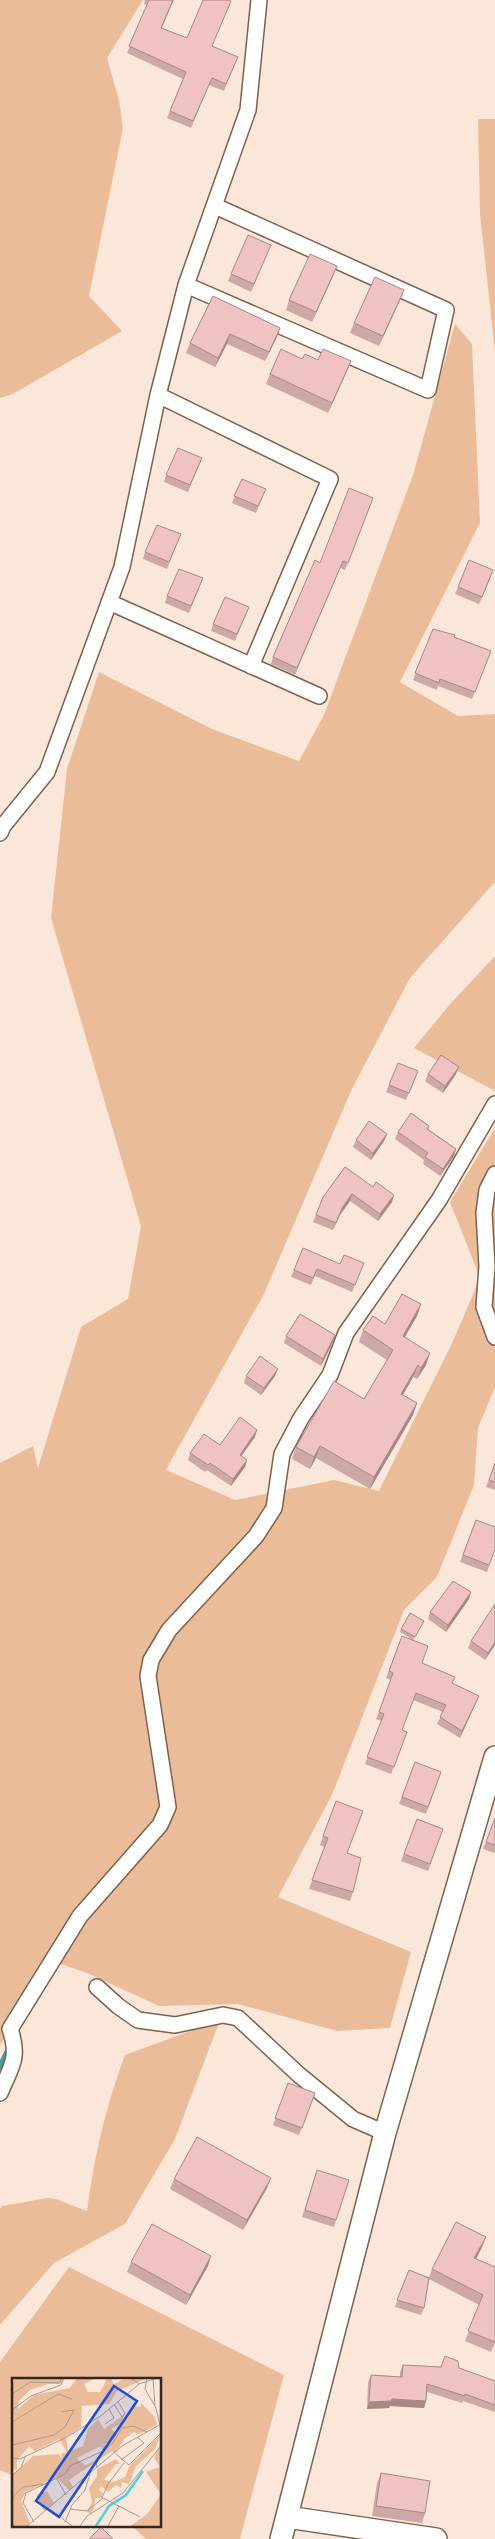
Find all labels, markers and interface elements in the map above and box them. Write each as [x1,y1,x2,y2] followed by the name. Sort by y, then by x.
[12,2378,161,2526] inset map

